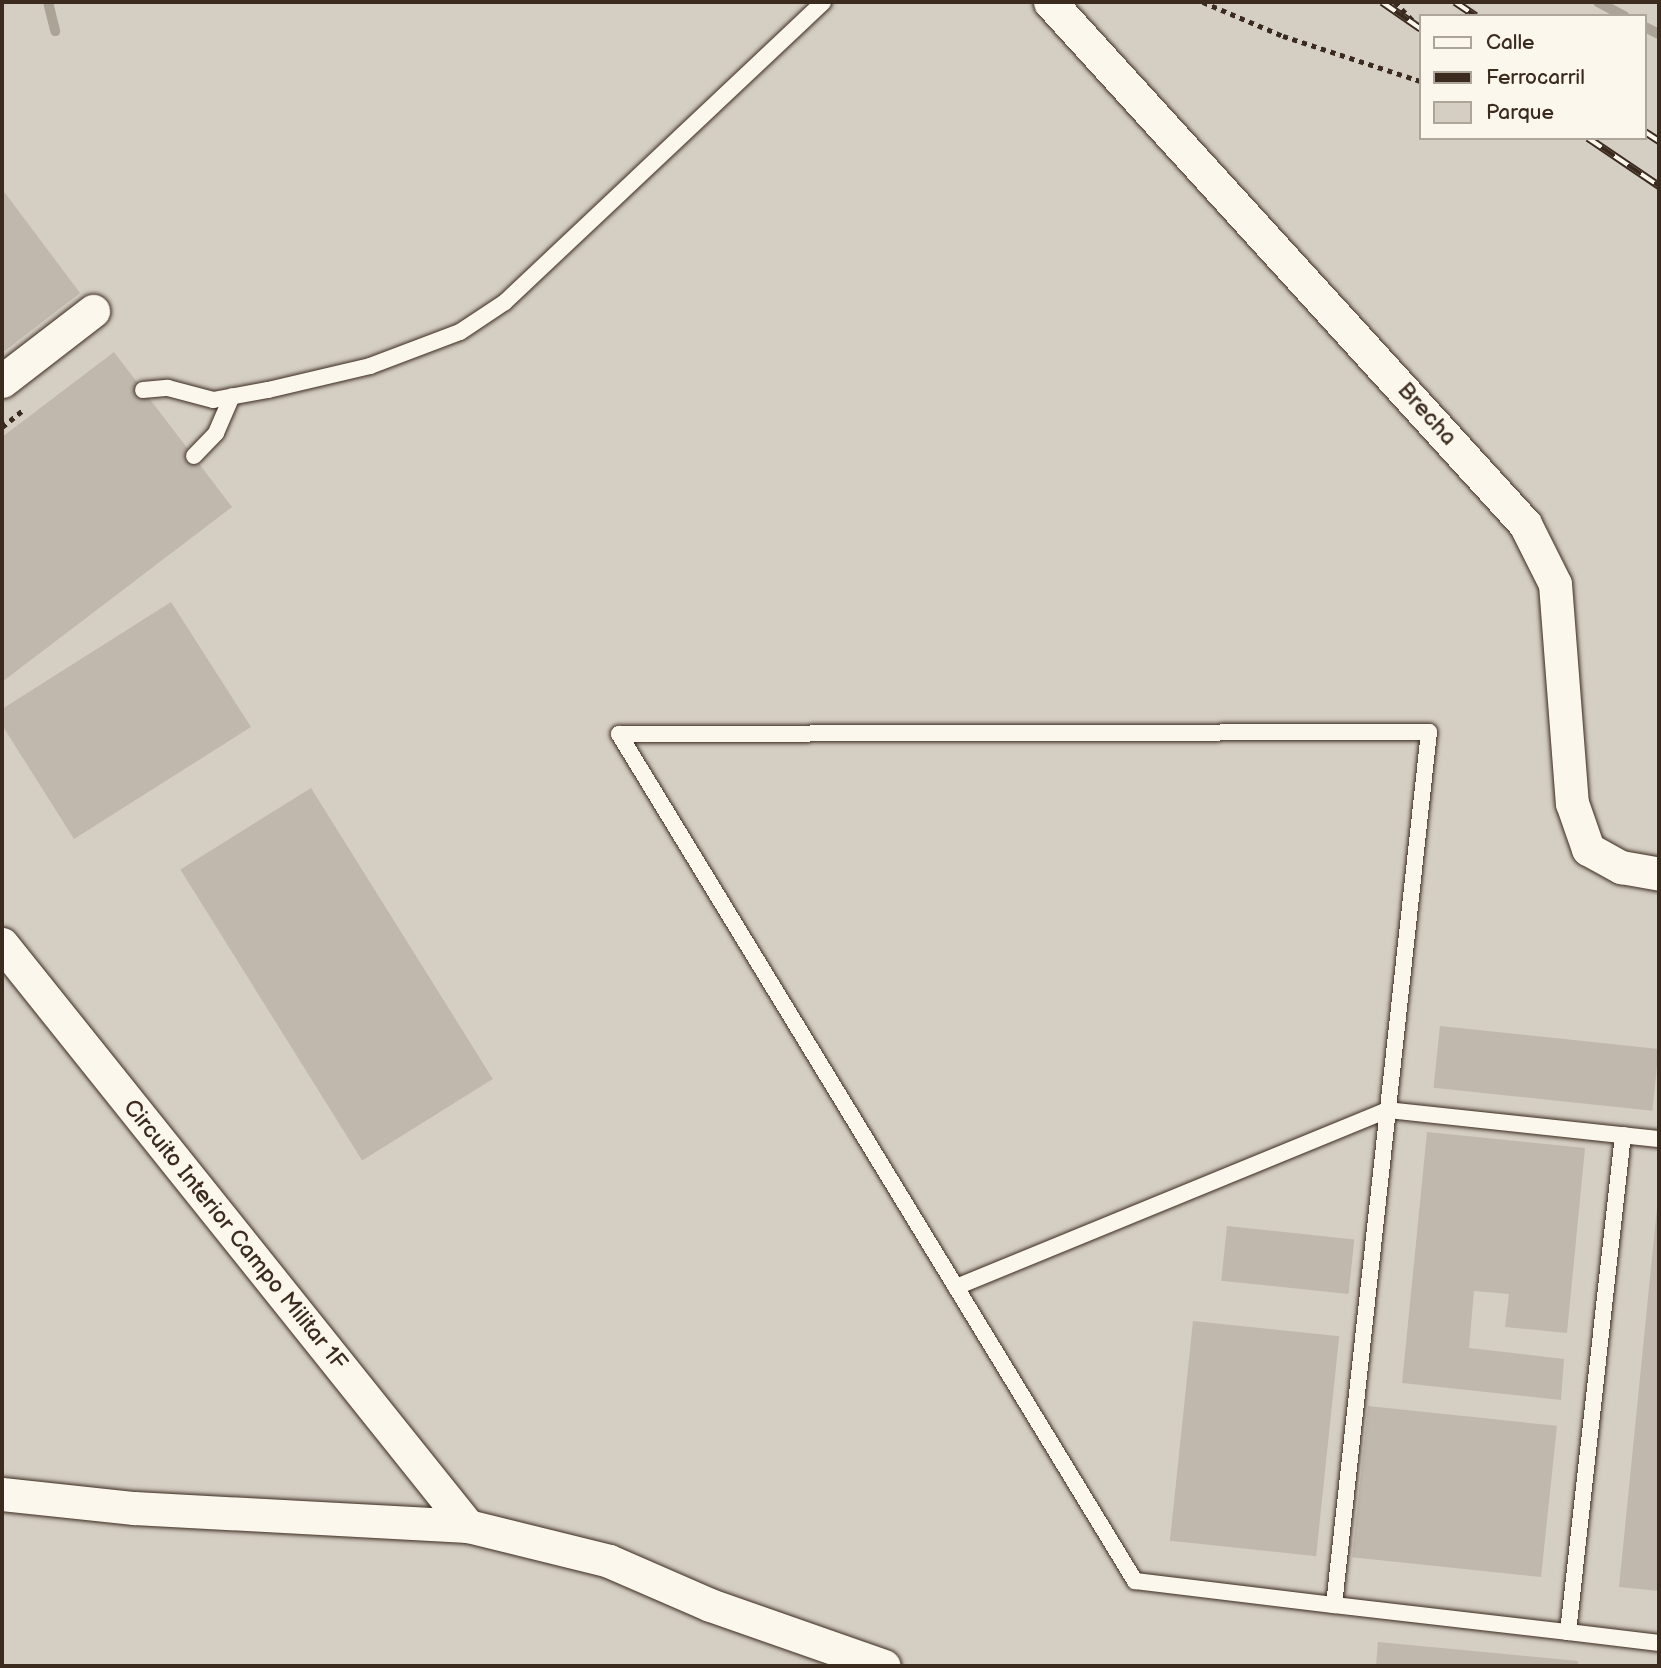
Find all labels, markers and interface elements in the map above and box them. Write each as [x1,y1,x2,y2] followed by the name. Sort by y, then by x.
[1420,14,1647,140] legend
[1486,30,1535,55] text: Calle
[1486,65,1585,90] text: Ferrocarril
[1486,100,1554,125] text: Parque
[1392,377,1462,451] street label: Brecha
[117,1094,353,1376] street label: Circuito Interior Campo Militar 1F

